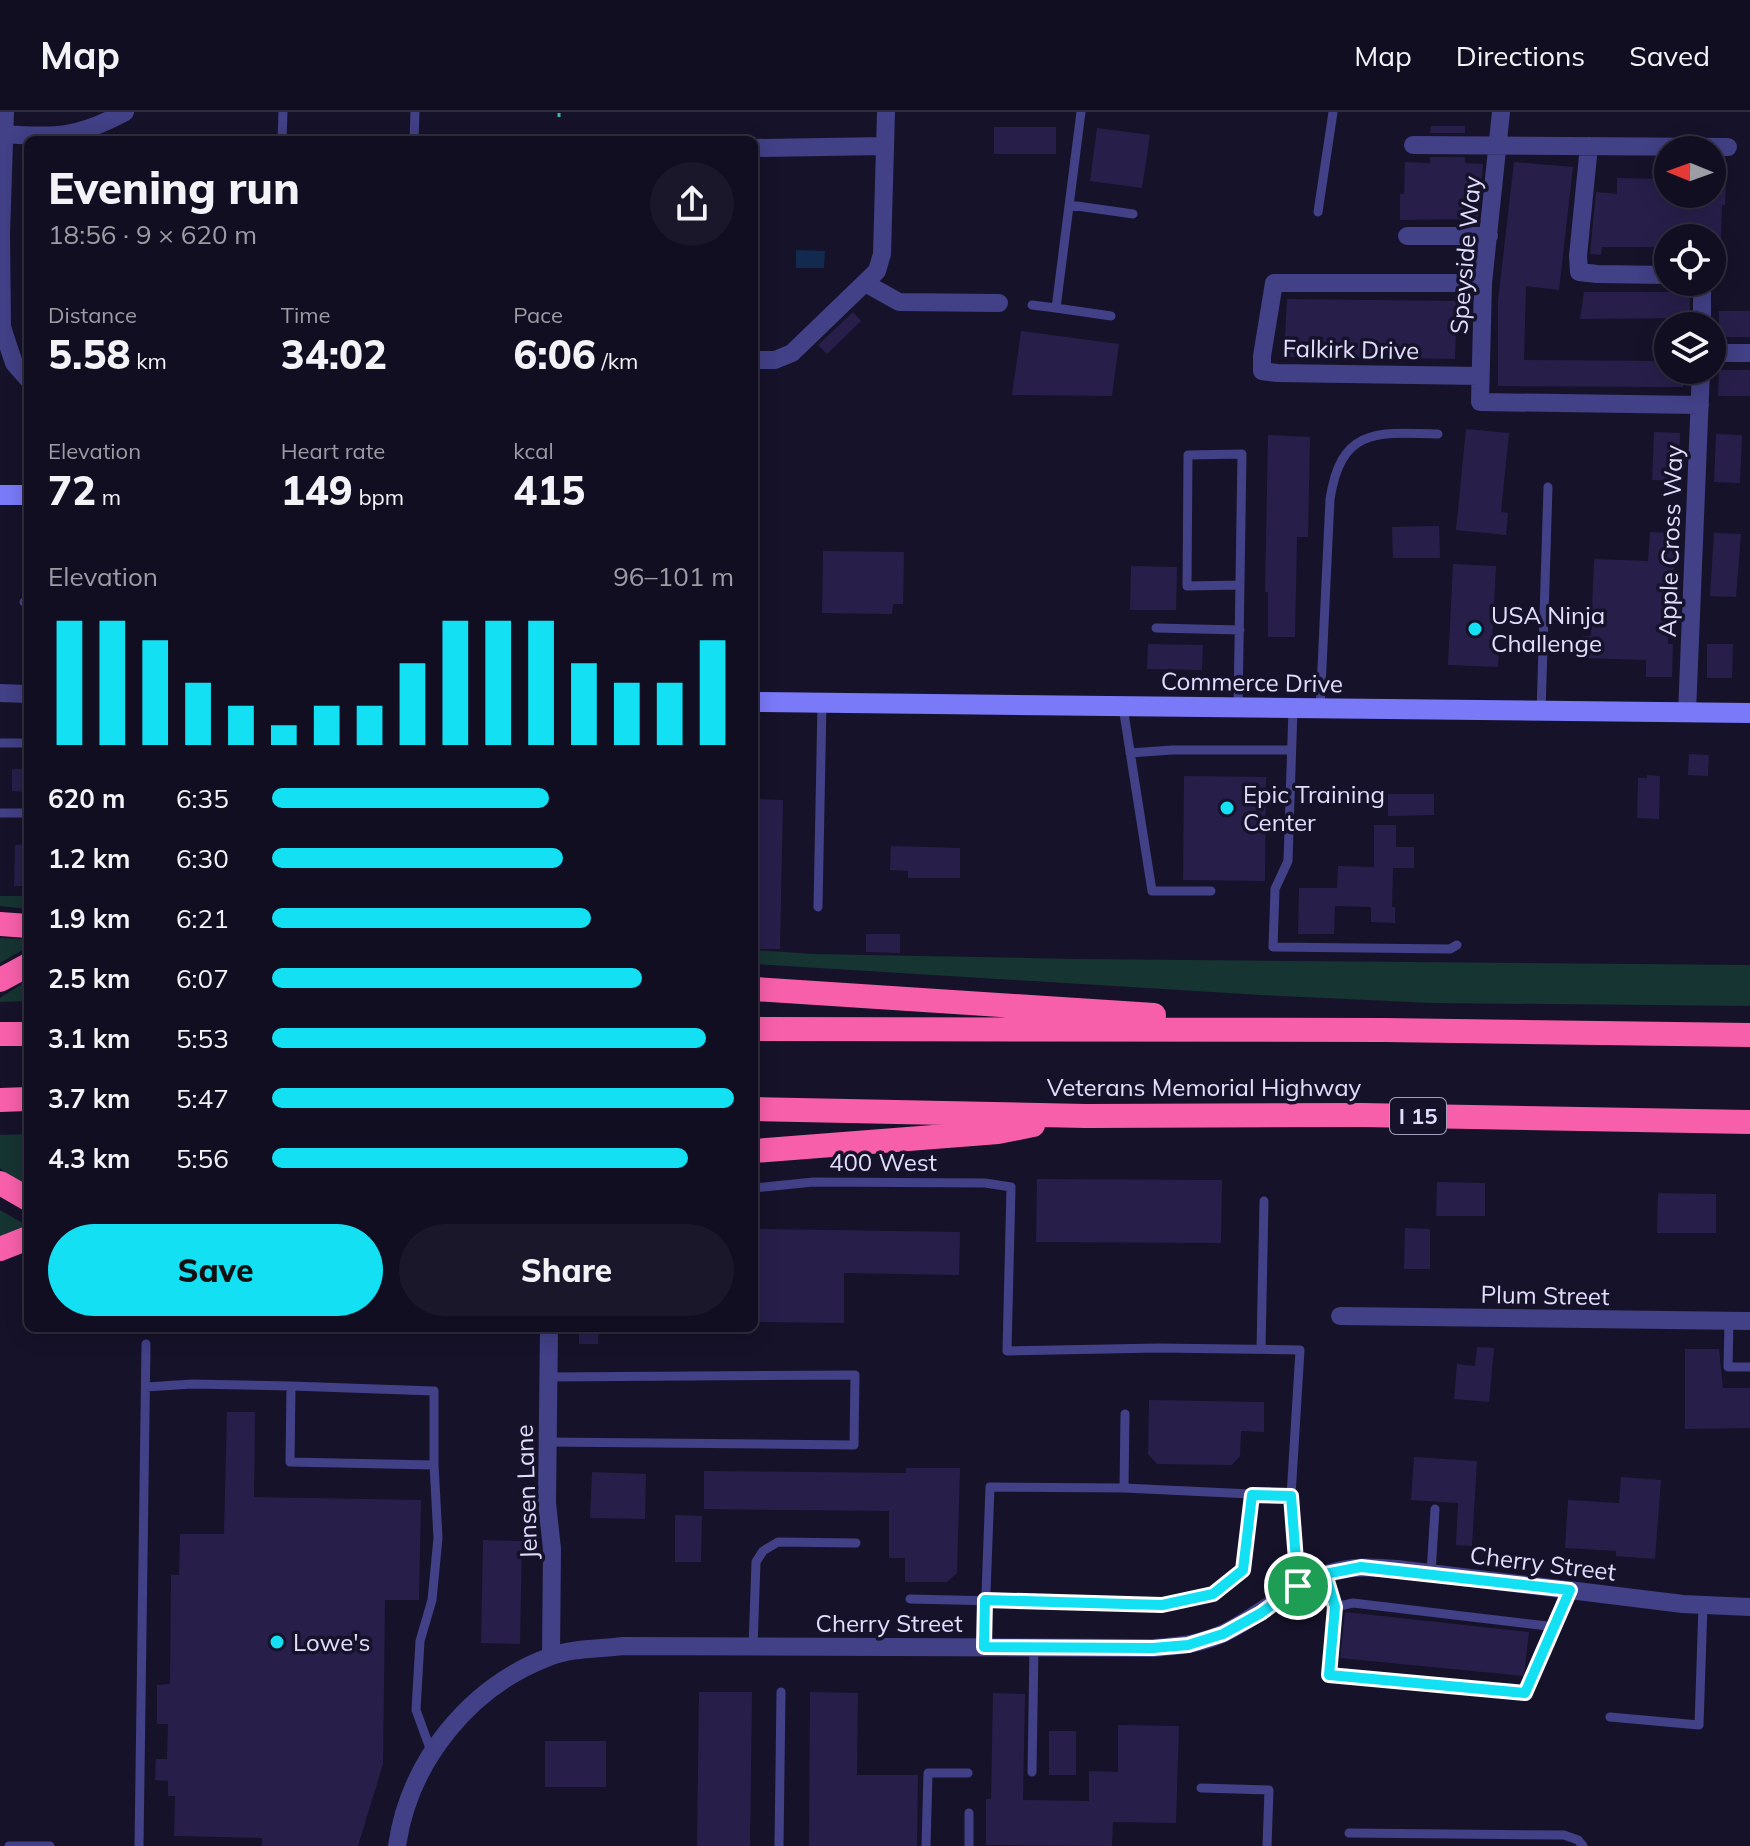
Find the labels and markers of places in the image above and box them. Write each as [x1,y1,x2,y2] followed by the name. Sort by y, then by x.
[1491,600,1605,658] place label: USA Ninja Challenge
[1466,620,1484,638] marker: USA Ninja Challenge
[1243,779,1385,837] place label: Epic Training Center
[1218,799,1236,817] marker: Epic Training Center
[1264,1552,1332,1620] pin
[293,1627,370,1657] place label: Lowe's
[268,1633,286,1651] marker: Lowe's

